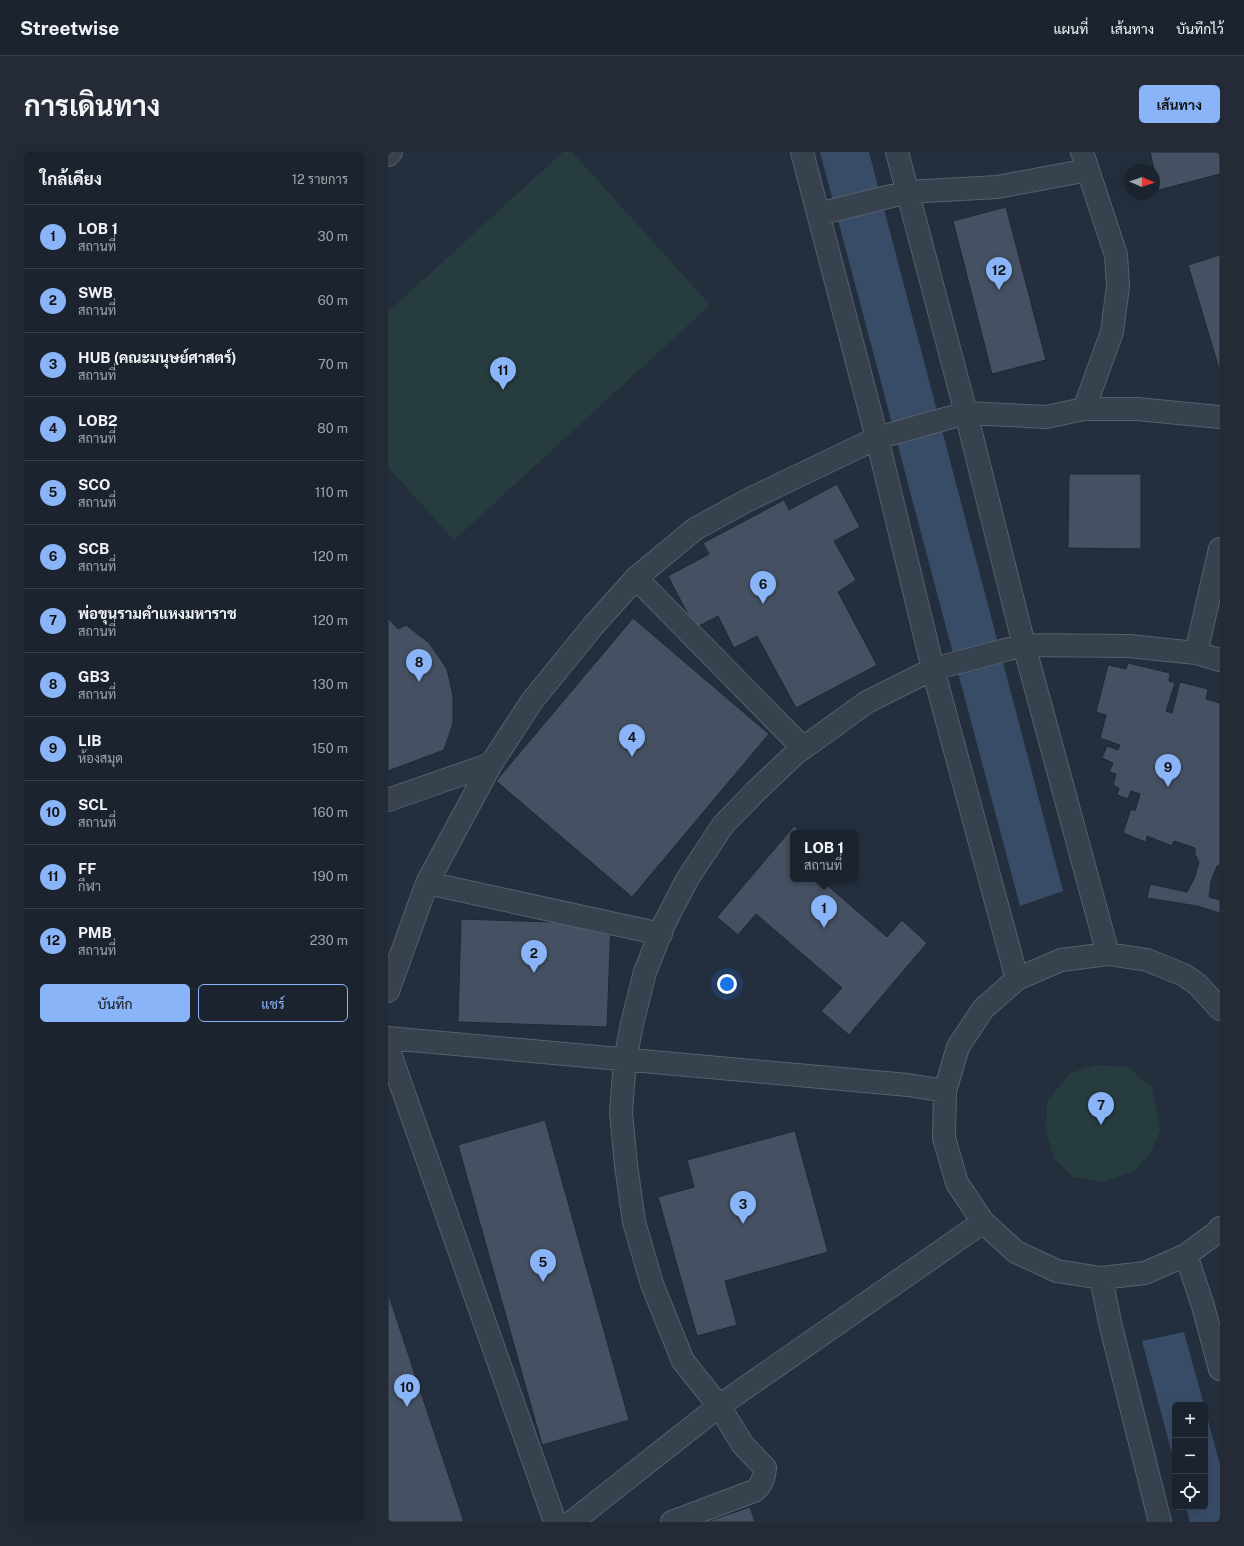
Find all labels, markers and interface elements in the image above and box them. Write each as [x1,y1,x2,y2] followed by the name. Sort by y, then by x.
[20,17,119,39] text: Streetwise
[1053,21,1088,37] text: แผนที่
[1110,21,1154,37] text: เส้นทาง
[1176,21,1224,37] text: บันทึกไว้
[1139,85,1220,123] button: เส้นทาง
[24,89,160,122] text: การเดินทาง
[1124,164,1160,200] north arrow
[40,169,102,189] text: ใกล้เคียง
[292,172,348,187] text: 12 รายการ
[78,220,118,237] text: LOB 1
[50,229,56,244] text: 1
[318,229,348,244] text: 30 m
[78,239,116,254] text: สถานที่
[986,257,1012,290] pin: 12
[78,284,113,301] text: SWB
[49,293,57,308] text: 2
[318,293,348,308] text: 60 m
[78,303,116,318] text: สถานที่
[78,349,236,366] text: HUB (คณะมนุษย์ศาสตร์)
[49,357,57,372] text: 3
[318,357,348,372] text: 70 m
[490,357,516,390] pin: 11
[78,368,116,383] text: สถานที่
[78,412,118,429] text: LOB2
[49,421,57,436] text: 4
[317,421,348,436] text: 80 m
[78,431,116,446] text: สถานที่
[78,476,110,493] text: SCO
[49,485,57,500] text: 5
[315,485,348,500] text: 110 m
[78,495,116,510] text: สถานที่
[78,540,109,557] text: SCB
[49,549,57,564] text: 6
[313,549,348,564] text: 120 m
[78,559,116,574] text: สถานที่
[750,571,776,604] pin: 6
[78,605,237,622] text: พ่อขุนรามคำแหงมหาราช
[49,613,57,628] text: 7
[313,613,348,628] text: 120 m
[78,624,116,639] text: สถานที่
[406,649,432,682] pin: 8
[78,668,110,685] text: GB3
[49,677,57,692] text: 8
[312,677,348,692] text: 130 m
[78,687,116,702] text: สถานที่
[619,724,645,757] pin: 4
[78,732,102,749] text: LIB
[49,741,57,756] text: 9
[312,741,348,756] text: 150 m
[78,751,123,766] text: ห้องสมุด
[1155,754,1181,787] pin: 9
[78,796,108,813] text: SCL
[46,805,60,820] text: 10
[312,805,348,820] text: 160 m
[78,815,116,830] text: สถานที่
[790,830,858,882] popup
[804,839,844,856] text: LOB 1
[804,858,842,873] text: สถานที่
[78,860,96,877] text: FF
[47,869,59,884] text: 11
[312,869,348,884] text: 190 m
[78,879,101,894] text: กีฬา
[811,895,837,928] pin: 1
[78,924,112,941] text: PMB
[46,933,60,948] text: 12
[310,933,348,948] text: 230 m
[521,940,547,973] pin: 2
[78,943,116,958] text: สถานที่
[717,974,737,994] your location
[40,984,190,1022] button: บันทึก
[198,984,348,1022] button: แชร์
[1088,1092,1114,1125] pin: 7
[730,1191,756,1224] pin: 3
[530,1249,556,1282] pin: 5
[394,1374,420,1407] pin: 10
[1172,1402,1208,1510] map controls
[1172,1402,1208,1438] button: +
[1172,1438,1208,1474] button: −
[1172,1474,1208,1510] button: locate

